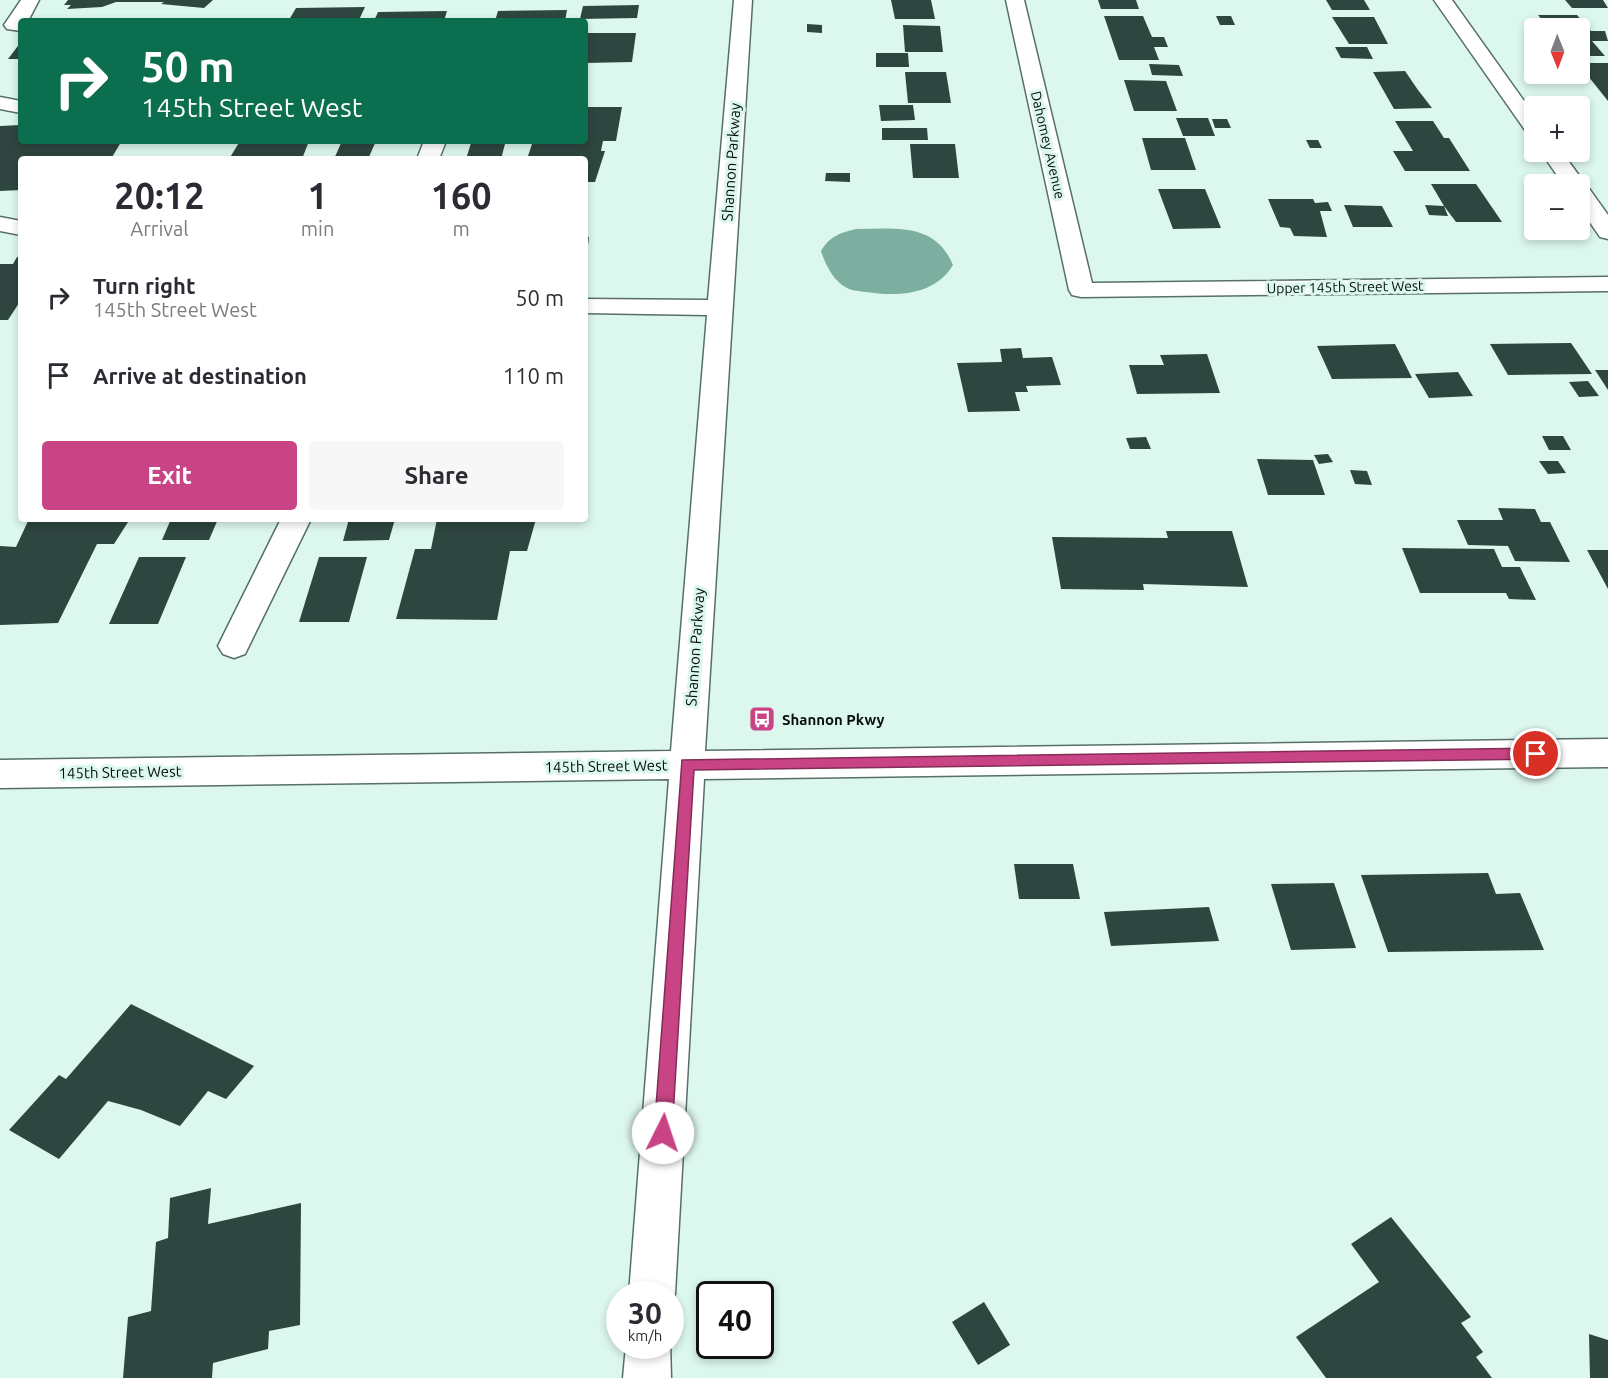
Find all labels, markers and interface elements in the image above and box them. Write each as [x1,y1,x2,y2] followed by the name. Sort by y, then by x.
[1524,18,1590,84] north arrow
[1524,18,1590,240] map controls
[42,42,120,120] icon: right
[141,43,235,90] text: 50 m
[1028,90,1068,200] street label: Dahomey Avenue
[141,92,362,122] text: 145th Street West
[1524,96,1590,162] button: +
[718,102,744,222] street label: Shannon Parkway
[1524,174,1590,240] button: −
[114,175,204,216] text: 20:12
[307,175,328,216] text: 1
[431,175,492,216] text: 160
[130,217,189,240] text: Arrival
[301,217,334,240] text: min
[453,217,470,240] text: m
[93,273,195,298] text: Turn right
[1266,278,1424,296] street label: Upper 145th Street West
[42,281,75,314] icon: right
[515,285,564,310] text: 50 m
[93,298,257,321] text: 145th Street West
[42,359,75,392] icon: arrive
[93,363,307,388] text: Arrive at destination
[503,363,564,388] text: 110 m
[42,441,297,510] button: Exit
[309,441,564,510] button: Share
[682,587,708,707] street label: Shannon Parkway
[747,704,777,734] bus stop icon: Shannon Pkwy
[782,711,885,728] place label: Shannon Pkwy
[1510,728,1561,779] pin
[1519,737,1552,770] icon: arrive
[544,756,668,776] street label: 145th Street West
[58,762,182,782] street label: 145th Street West
[631,1101,695,1165] position arrow
[696,1281,774,1359] speed limit sign: 40
[628,1296,662,1330] text: 30
[628,1327,662,1344] text: km/h

